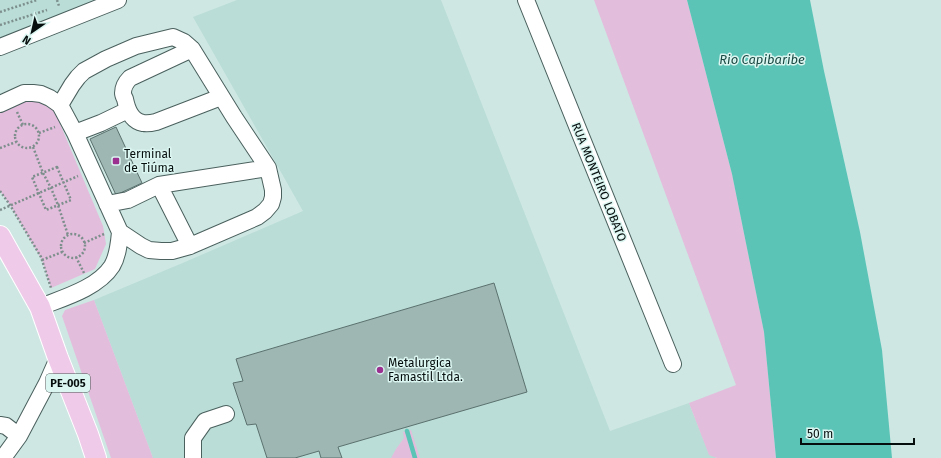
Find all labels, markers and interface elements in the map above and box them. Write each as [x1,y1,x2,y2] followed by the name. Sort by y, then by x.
[12,12,52,52] north arrow
[20,32,33,47] text: N
[719,52,805,67] water label: Rio Capibaribe
[569,121,629,243] street label: RUA MONTEIRO LOBATO
[124,147,174,175] place label: Terminal de Tiúma
[111,156,121,166] marker: Terminal de Tiúma
[388,356,463,384] place label: Metalurgica Famastil Ltda.
[375,365,385,375] marker: Metalurgica Famastil Ltda.
[46,374,90,392] road number: PE-005
[801,420,914,446] scale bar
[807,427,833,441] text: 50 m

